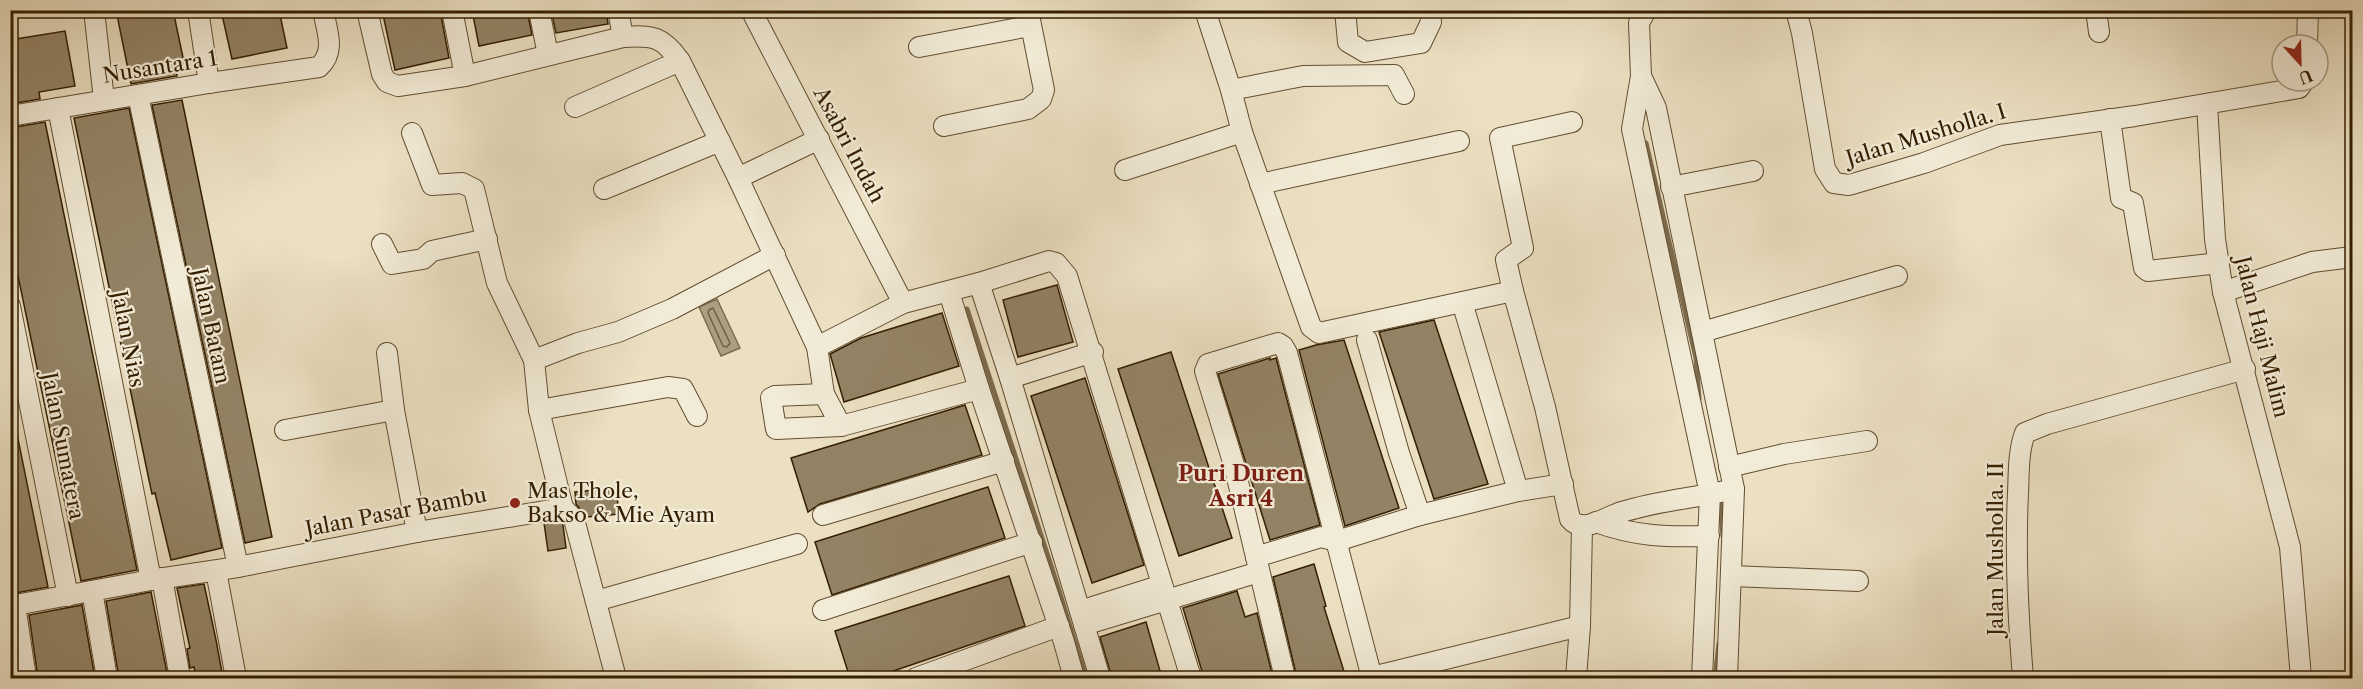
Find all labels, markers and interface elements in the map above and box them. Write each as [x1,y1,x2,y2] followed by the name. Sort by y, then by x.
[2270,33,2330,93] north arrow
[101,45,219,88] street label: Nusantara 1
[2296,65,2315,89] text: U
[808,82,890,207] street label: Asabri Indah
[1840,98,2009,172] street label: Jalan Musholla. I
[2230,251,2295,421] street label: Jalan Haji Malim
[186,263,236,387] street label: Jalan Batam
[106,285,150,389] street label: Jalan Nias
[36,367,90,523] street label: Jalan Sumatera
[1178,460,1304,512] district label: Puri Duren Asri 4
[1983,462,2008,639] street label: Jalan Musholla. II
[527,478,716,527] place label: Mas Thole, Bakso & Mie Ayam
[300,482,489,542] street label: Jalan Pasar Bambu
[508,496,522,510] marker: Mas Thole, Bakso & Mie Ayam

